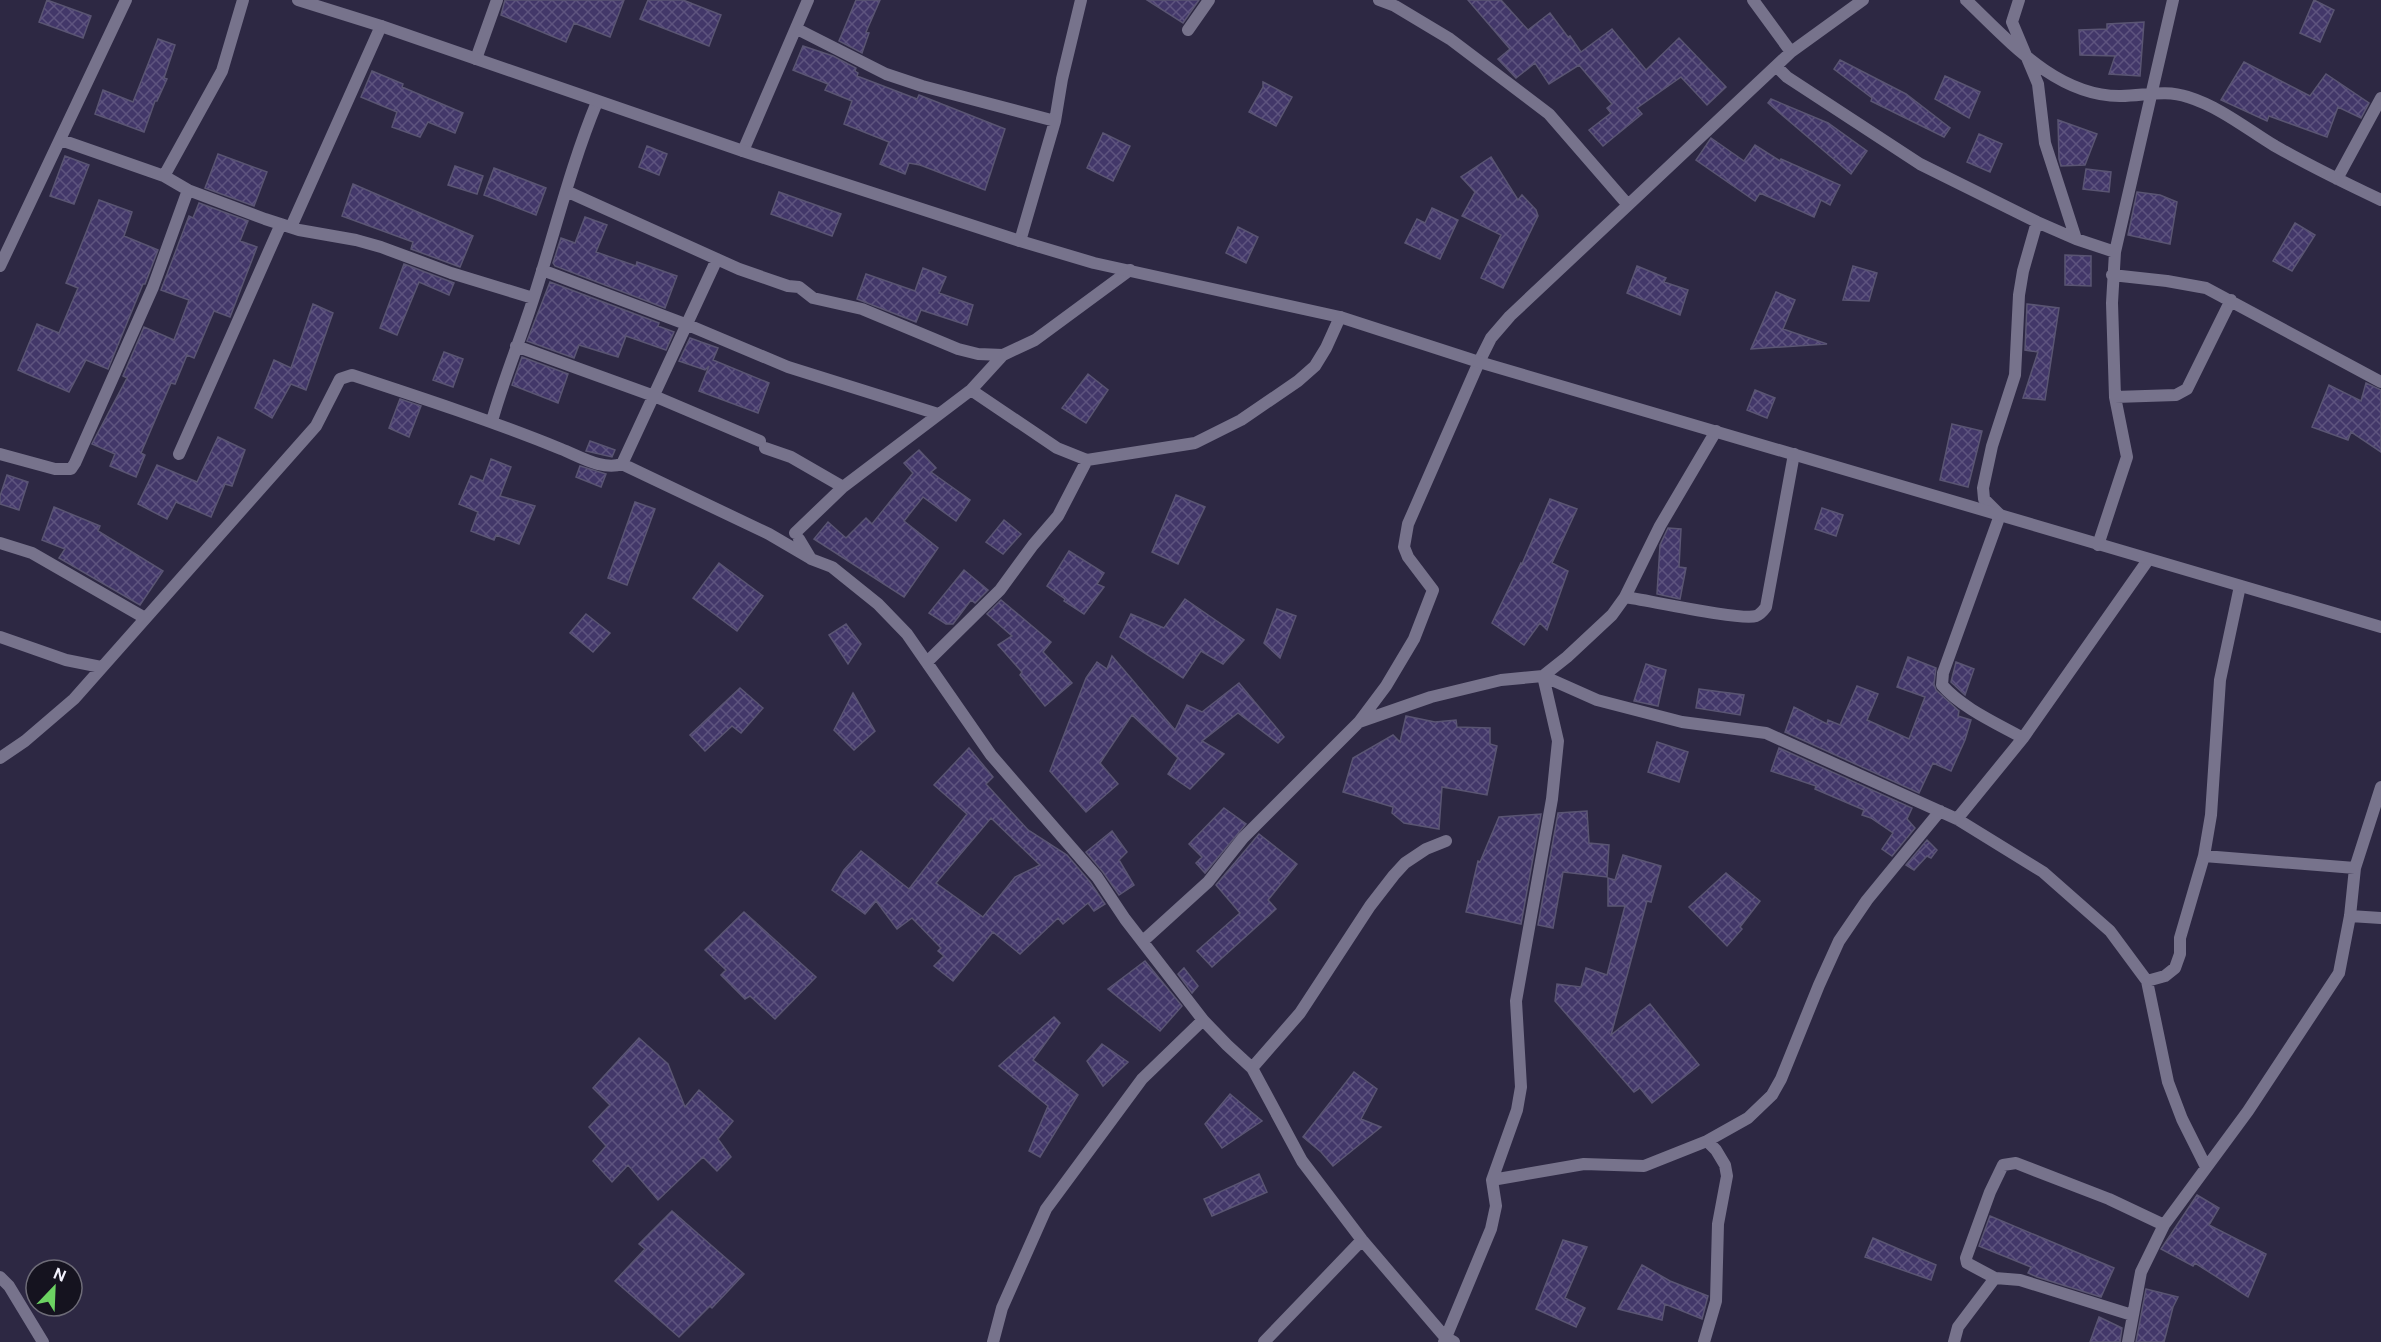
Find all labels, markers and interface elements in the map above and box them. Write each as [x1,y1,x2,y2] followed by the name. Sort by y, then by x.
[24,1258,84,1318] north arrow
[50,1263,69,1287] text: N

